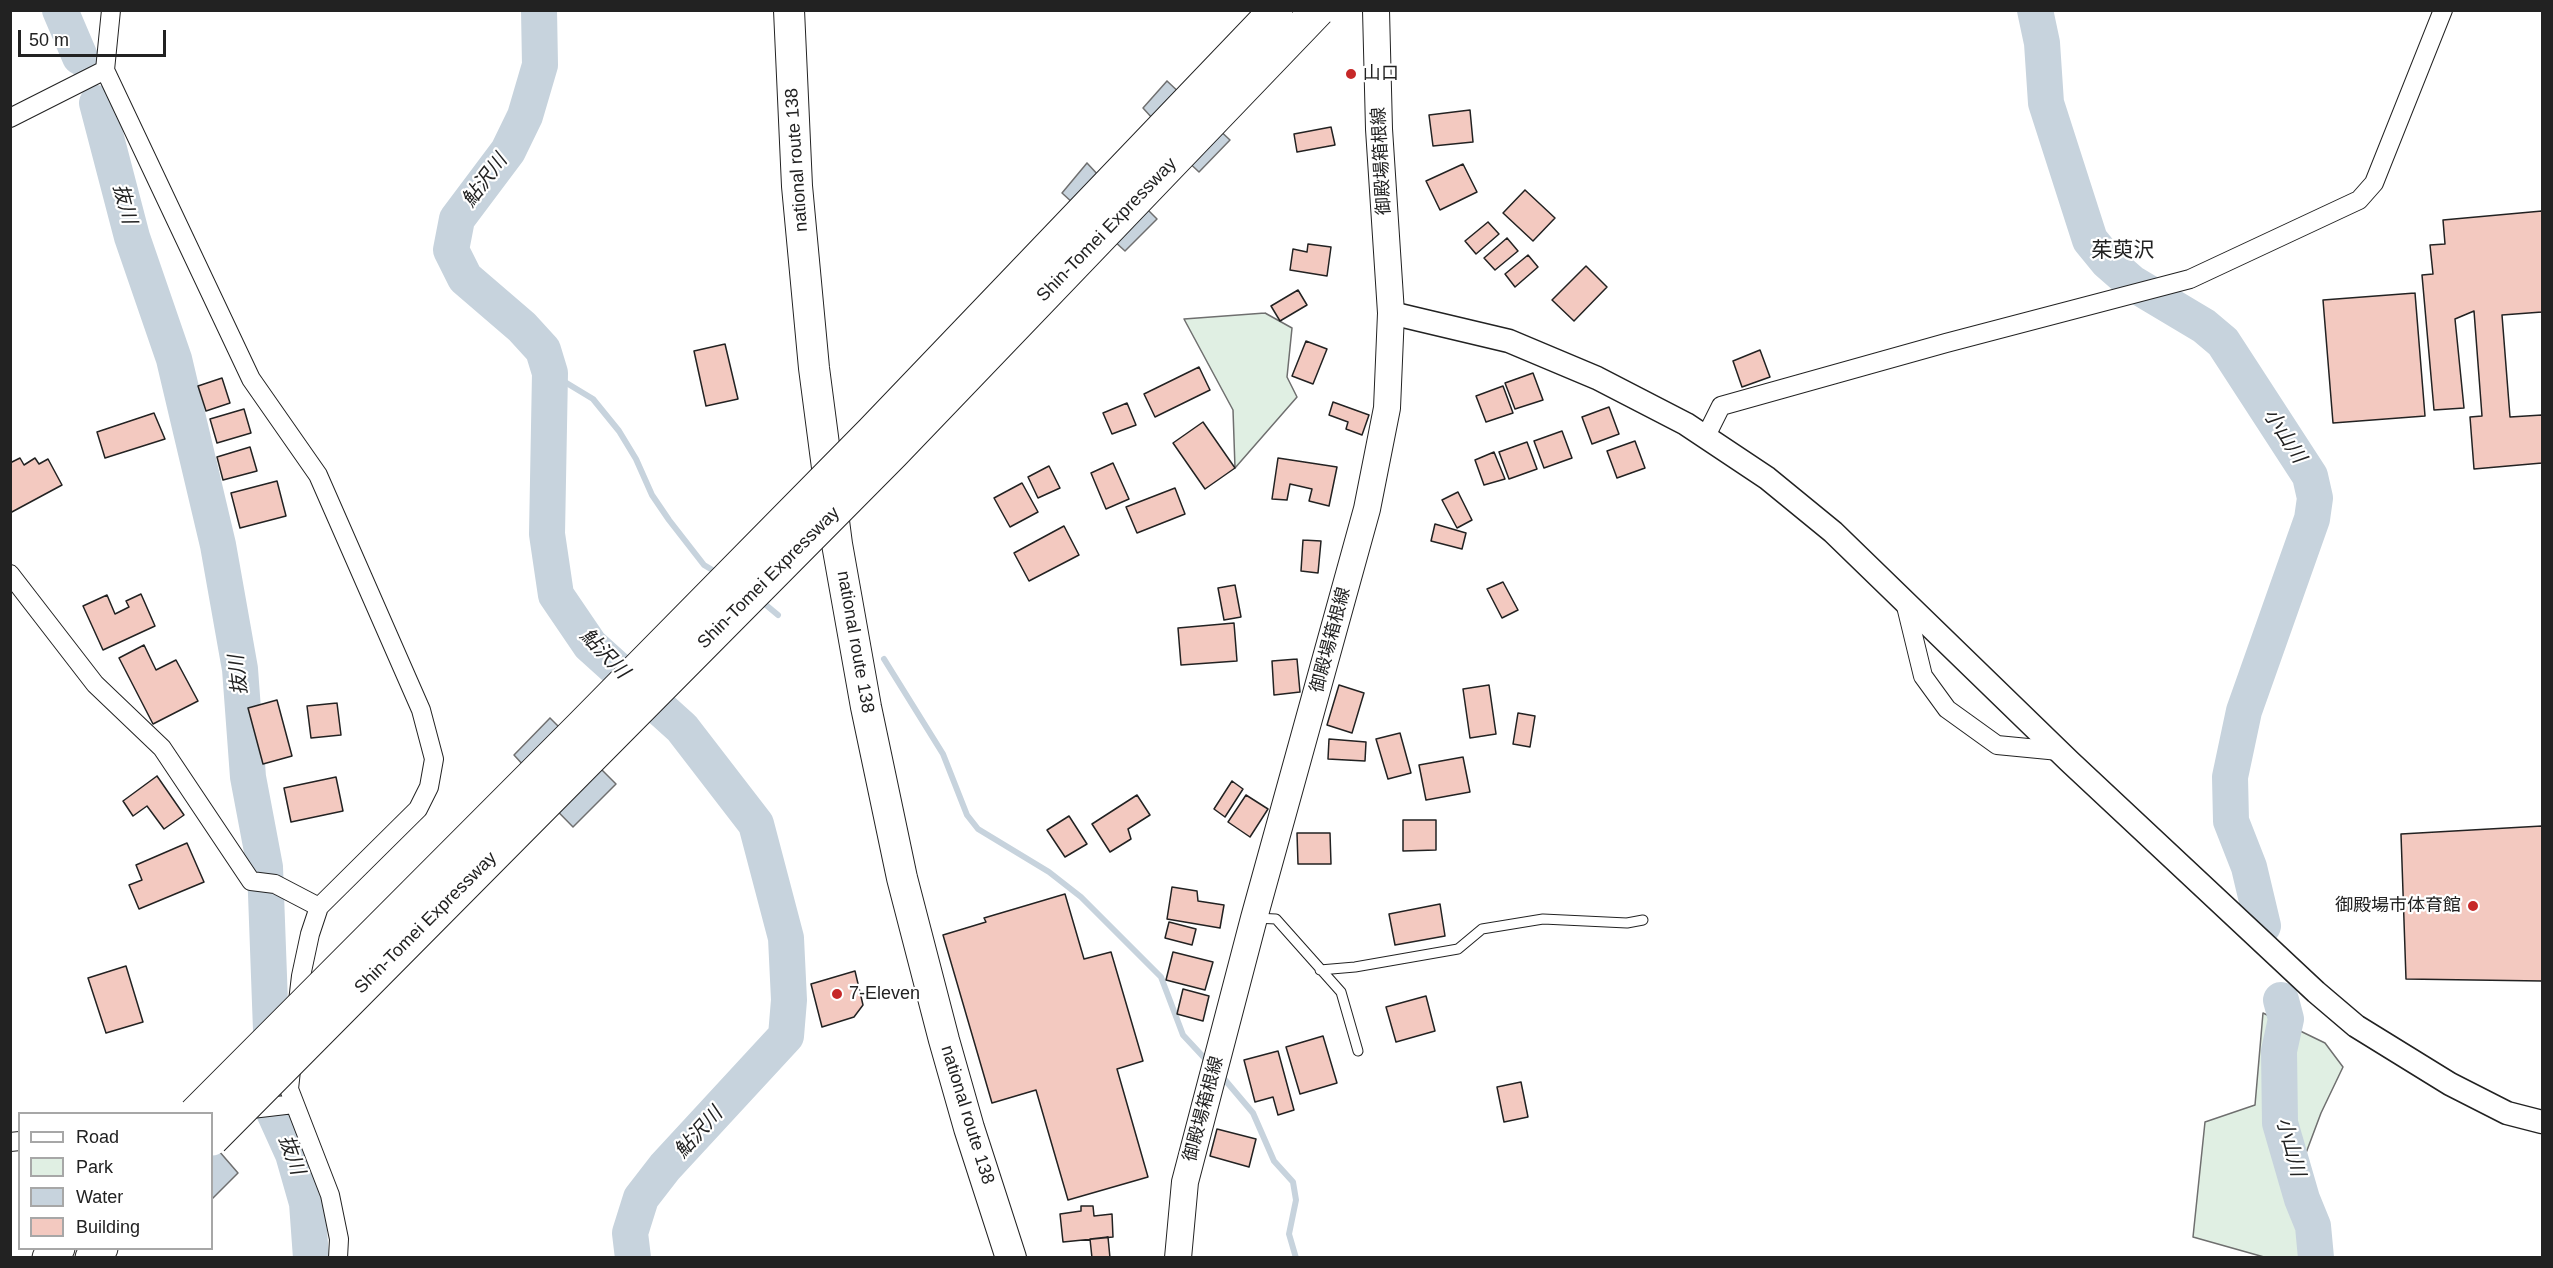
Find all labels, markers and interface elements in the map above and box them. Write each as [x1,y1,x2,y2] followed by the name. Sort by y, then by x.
[21,18,170,56] scale bar
[29,30,69,50] text: 50 m
[1363,63,1399,85] place label: 山口
[1344,67,1358,81] marker: 山口
[781,87,813,233] street label: national route 138
[1368,107,1396,215] street label: 御殿場箱根線
[457,150,513,212] water label: 鮎沢川
[1033,153,1181,307] street label: Shin-Tomei Expressway
[107,182,141,226] water label: 抜川
[2092,238,2154,264] district label: 茱萸沢
[2258,404,2310,468] water label: 小山川
[693,502,845,654] street label: Shin-Tomei Expressway
[832,569,878,715] street label: national route 138
[1307,585,1355,695] street label: 御殿場箱根線
[575,624,633,684] water label: 鮎沢川
[225,654,253,696] water label: 抜川
[350,847,502,999] street label: Shin-Tomei Expressway
[2335,895,2461,917] place label: 御殿場市体育館
[2466,899,2480,913] marker: 御殿場市体育館
[849,983,920,1005] place label: 7-Eleven
[830,987,844,1001] marker: 7-Eleven
[936,1043,998,1187] street label: national route 138
[1180,1054,1228,1164] street label: 御殿場箱根線
[670,1103,728,1163] water label: 鮎沢川
[18,1112,213,1250] legend
[2271,1115,2309,1179] water label: 小山川
[76,1127,119,1147] text: Road
[273,1132,309,1178] water label: 抜川
[76,1157,113,1177] text: Park
[76,1187,123,1207] text: Water
[76,1217,140,1237] text: Building

